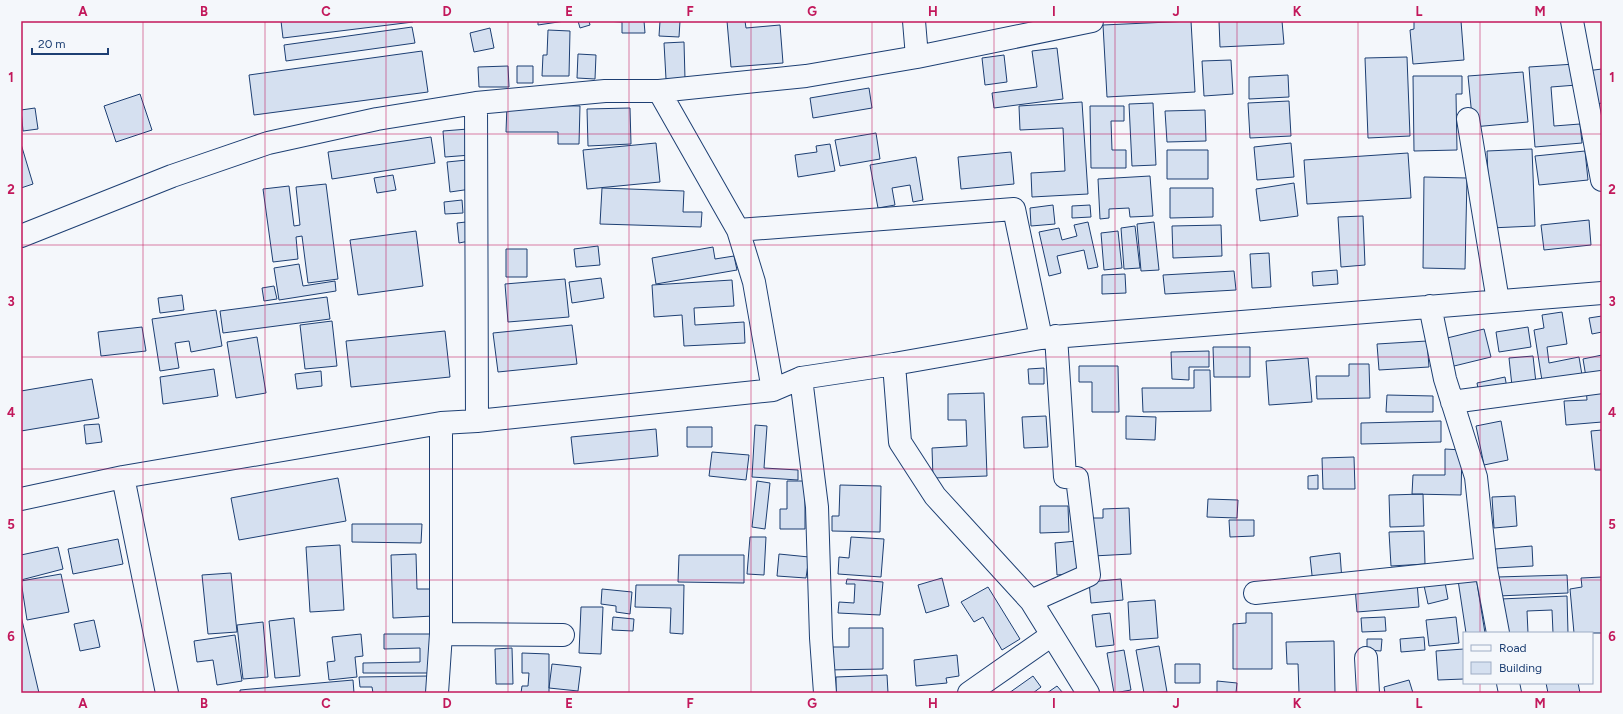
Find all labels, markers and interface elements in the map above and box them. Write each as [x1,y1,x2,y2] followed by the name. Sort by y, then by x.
[78,4,88,19] text: A
[200,4,208,19] text: B
[321,4,331,19] text: C
[442,4,452,19] text: D
[565,4,573,19] text: E
[686,4,694,19] text: F
[807,4,817,19] text: G
[928,4,938,19] text: H
[1052,4,1056,19] text: I
[1172,4,1180,19] text: J
[1293,4,1302,19] text: K
[1416,4,1423,19] text: L
[1534,4,1546,19] text: M
[32,30,108,56] scale bar
[38,37,66,51] text: 20 m
[8,70,14,85] text: 1
[1609,70,1615,85] text: 1
[7,182,15,197] text: 2
[1608,182,1616,197] text: 2
[7,294,15,309] text: 3
[1608,294,1616,309] text: 3
[7,405,15,420] text: 4
[1608,405,1616,420] text: 4
[7,517,15,532] text: 5
[1608,517,1616,532] text: 5
[7,629,15,644] text: 6
[1608,629,1616,644] text: 6
[1463,632,1593,684] legend
[1499,641,1527,655] text: Road
[1499,661,1542,675] text: Building
[78,696,88,711] text: A
[200,696,208,711] text: B
[321,696,331,711] text: C
[442,696,452,711] text: D
[565,696,573,711] text: E
[686,696,694,711] text: F
[807,696,817,711] text: G
[928,696,938,711] text: H
[1052,696,1056,711] text: I
[1172,696,1180,711] text: J
[1293,696,1302,711] text: K
[1416,696,1423,711] text: L
[1534,696,1546,711] text: M

